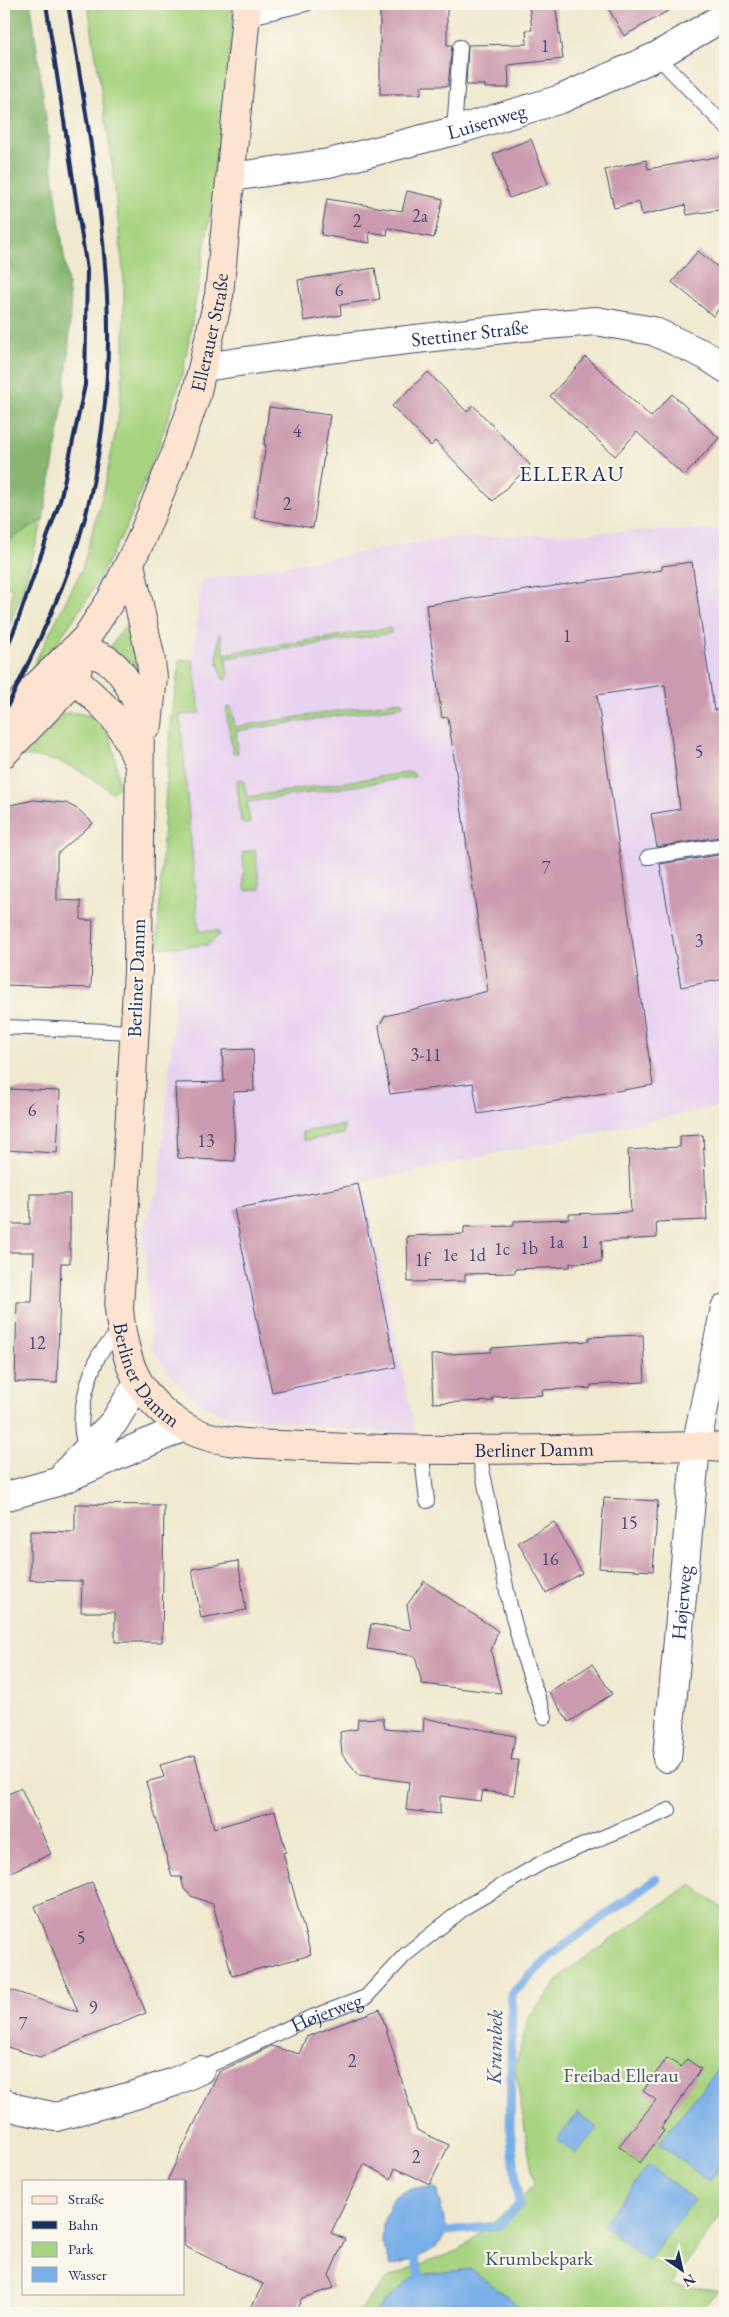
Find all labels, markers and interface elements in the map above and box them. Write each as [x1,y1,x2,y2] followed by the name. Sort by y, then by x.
[541,34,549,57] house number: 1
[444,97,529,145] street label: Luisenweg
[412,204,429,227] house number: 2a
[353,209,362,232] house number: 2
[184,272,234,394] street label: Ellerauer Straße
[335,278,344,301] house number: 6
[410,314,530,353] street label: Stettiner Straße
[293,419,302,442] house number: 4
[519,459,625,488] district label: ELLERAU
[283,492,292,515] house number: 2
[563,624,571,647] house number: 1
[695,740,703,763] house number: 5
[542,856,551,879] house number: 7
[121,918,151,1038] street label: Berliner Damm
[695,929,703,952] house number: 3
[411,1043,441,1066] house number: 3-11
[28,1098,37,1121] house number: 6
[197,1129,215,1152] house number: 13
[548,1230,565,1253] house number: 1a
[581,1230,589,1253] house number: 1
[520,1236,538,1259] house number: 1b
[494,1237,510,1260] house number: 1c
[442,1243,458,1266] house number: 1e
[468,1243,487,1266] house number: 1d
[415,1248,431,1271] house number: 1f
[108,1321,186,1433] street label: Berliner Damm
[28,1331,46,1354] house number: 12
[475,1435,595,1463] street label: Berliner Damm
[620,1511,638,1534] house number: 15
[541,1547,559,1570] house number: 16
[665,1564,698,1641] street label: Højerweg
[77,1926,85,1949] house number: 5
[286,1987,366,2038] street label: Højerweg
[89,1996,98,2019] house number: 9
[480,2009,508,2086] water label: Krumbek
[19,2012,28,2035] house number: 7
[348,2049,357,2072] house number: 2
[563,2062,679,2088] park label: Freibad Ellerau
[412,2145,421,2168] house number: 2
[22,2180,185,2294] legend
[68,2189,104,2208] text: Straße
[68,2215,99,2234] text: Bahn
[68,2239,95,2258] text: Park
[656,2244,706,2294] north arrow
[485,2245,594,2271] park label: Krumbekpark
[68,2265,107,2284] text: Wasser
[679,2270,699,2292] text: N

